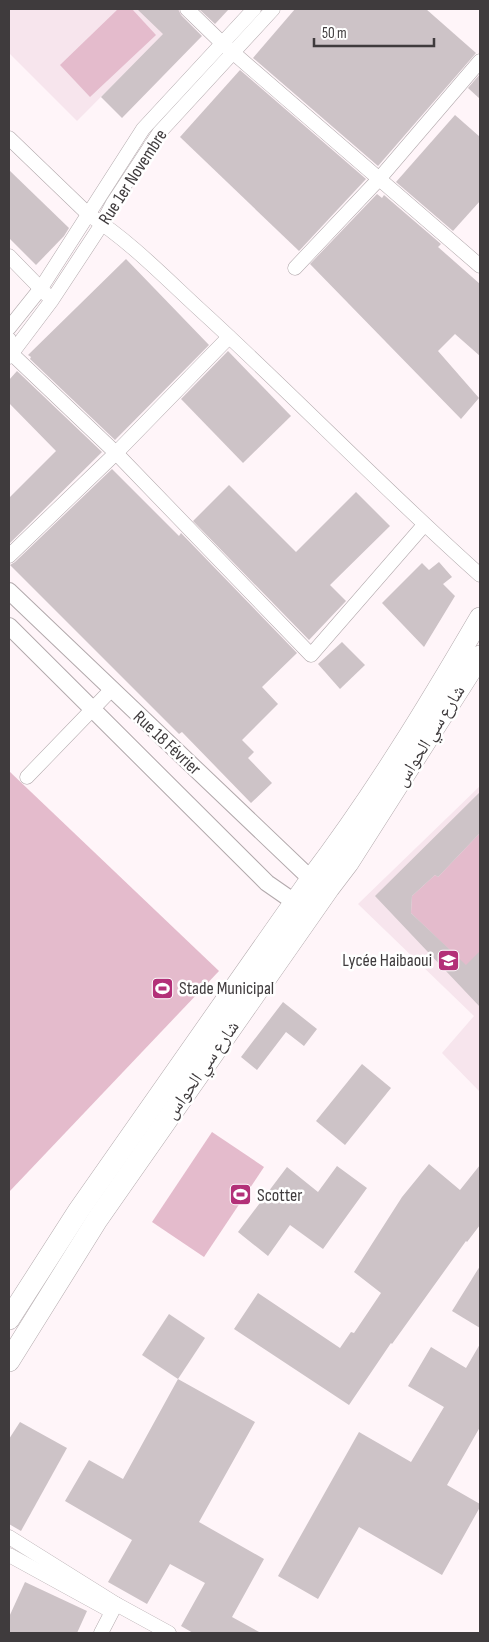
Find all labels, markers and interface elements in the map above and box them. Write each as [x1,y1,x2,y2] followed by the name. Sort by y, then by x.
[314,15,434,47] scale bar
[322,24,347,43] text: 50 m
[94,125,172,229] street label: Rue 1er Novembre
[391,682,472,792] street label: شارع سي الحواس
[129,706,205,780] street label: Rue 18 Février
[436,948,460,972] school or university icon: Lycée Haibaoui
[342,950,432,971] place label: Lycée Haibaoui
[151,976,175,1000] sports icon: Stade Municipal
[179,978,274,999] place label: Stade Municipal
[160,1017,247,1125] street label: شارع سي الحواس
[229,1183,253,1207] sports icon: Scotter
[257,1185,303,1206] place label: Scotter

